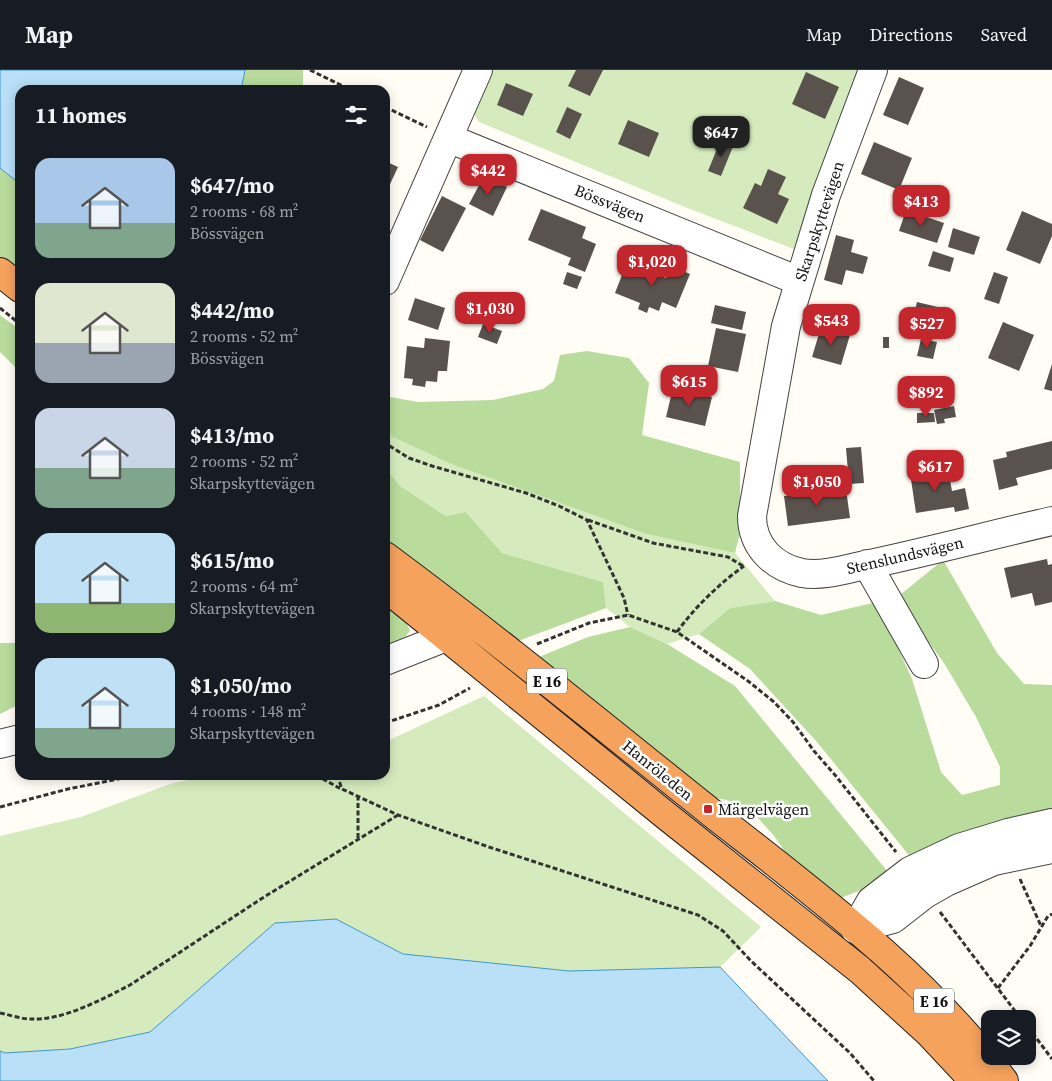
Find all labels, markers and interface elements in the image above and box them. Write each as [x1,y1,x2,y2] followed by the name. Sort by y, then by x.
[25,18,73,51] text: Map
[806,22,842,47] text: Map
[870,22,953,47] text: Directions
[981,22,1027,47] text: Saved
[35,101,127,130] text: 11 homes
[342,101,370,129] icon: filters
[691,116,751,158] pin: $647
[704,121,738,143] text: $647
[458,154,518,196] pin: $442
[789,158,849,284] street label: Skarpskyttevägen
[471,159,505,181] text: $442
[190,171,274,200] text: $647/mo
[75,178,135,238] icon: home
[571,179,649,227] street label: Bössvägen
[891,184,951,227] pin: $413
[904,190,938,212] text: $413
[190,200,298,222] text: 2 rooms · 68 m²
[190,222,265,244] text: Bössvägen
[611,244,693,287] pin: $1,020
[628,250,676,272] text: $1,020
[449,292,531,334] pin: $1,030
[190,296,274,325] text: $442/mo
[466,297,514,319] text: $1,030
[75,303,135,363] icon: home
[801,304,861,346] pin: $543
[897,306,957,349] pin: $527
[814,309,848,331] text: $543
[910,312,944,334] text: $527
[190,325,298,347] text: 2 rooms · 52 m²
[190,347,265,369] text: Bössvägen
[659,364,719,407] pin: $615
[672,370,706,392] text: $615
[896,376,956,418] pin: $892
[909,381,943,403] text: $892
[190,421,274,450] text: $413/mo
[75,428,135,488] icon: home
[190,450,298,472] text: 2 rooms · 52 m²
[905,450,965,492] pin: $617
[918,455,952,477] text: $617
[776,464,858,507] pin: $1,050
[793,470,841,492] text: $1,050
[190,472,315,494] text: Skarpskyttevägen
[844,531,966,579] street label: Stenslundsvägen
[190,546,274,575] text: $615/mo
[75,553,135,613] icon: home
[190,575,298,597] text: 2 rooms · 64 m²
[190,597,315,619] text: Skarpskyttevägen
[527,668,567,694] road number: E 16
[190,671,292,700] text: $1,050/mo
[75,678,135,738] icon: home
[190,700,306,722] text: 4 rooms · 148 m²
[190,722,315,744] text: Skarpskyttevägen
[618,735,698,806] street label: Hanröleden
[718,798,810,820] place label: Märgelvägen
[702,803,714,815] marker: Märgelvägen
[914,988,954,1014] road number: E 16
[981,1010,1036,1065] map controls
[981,1010,1036,1065] button: layers

